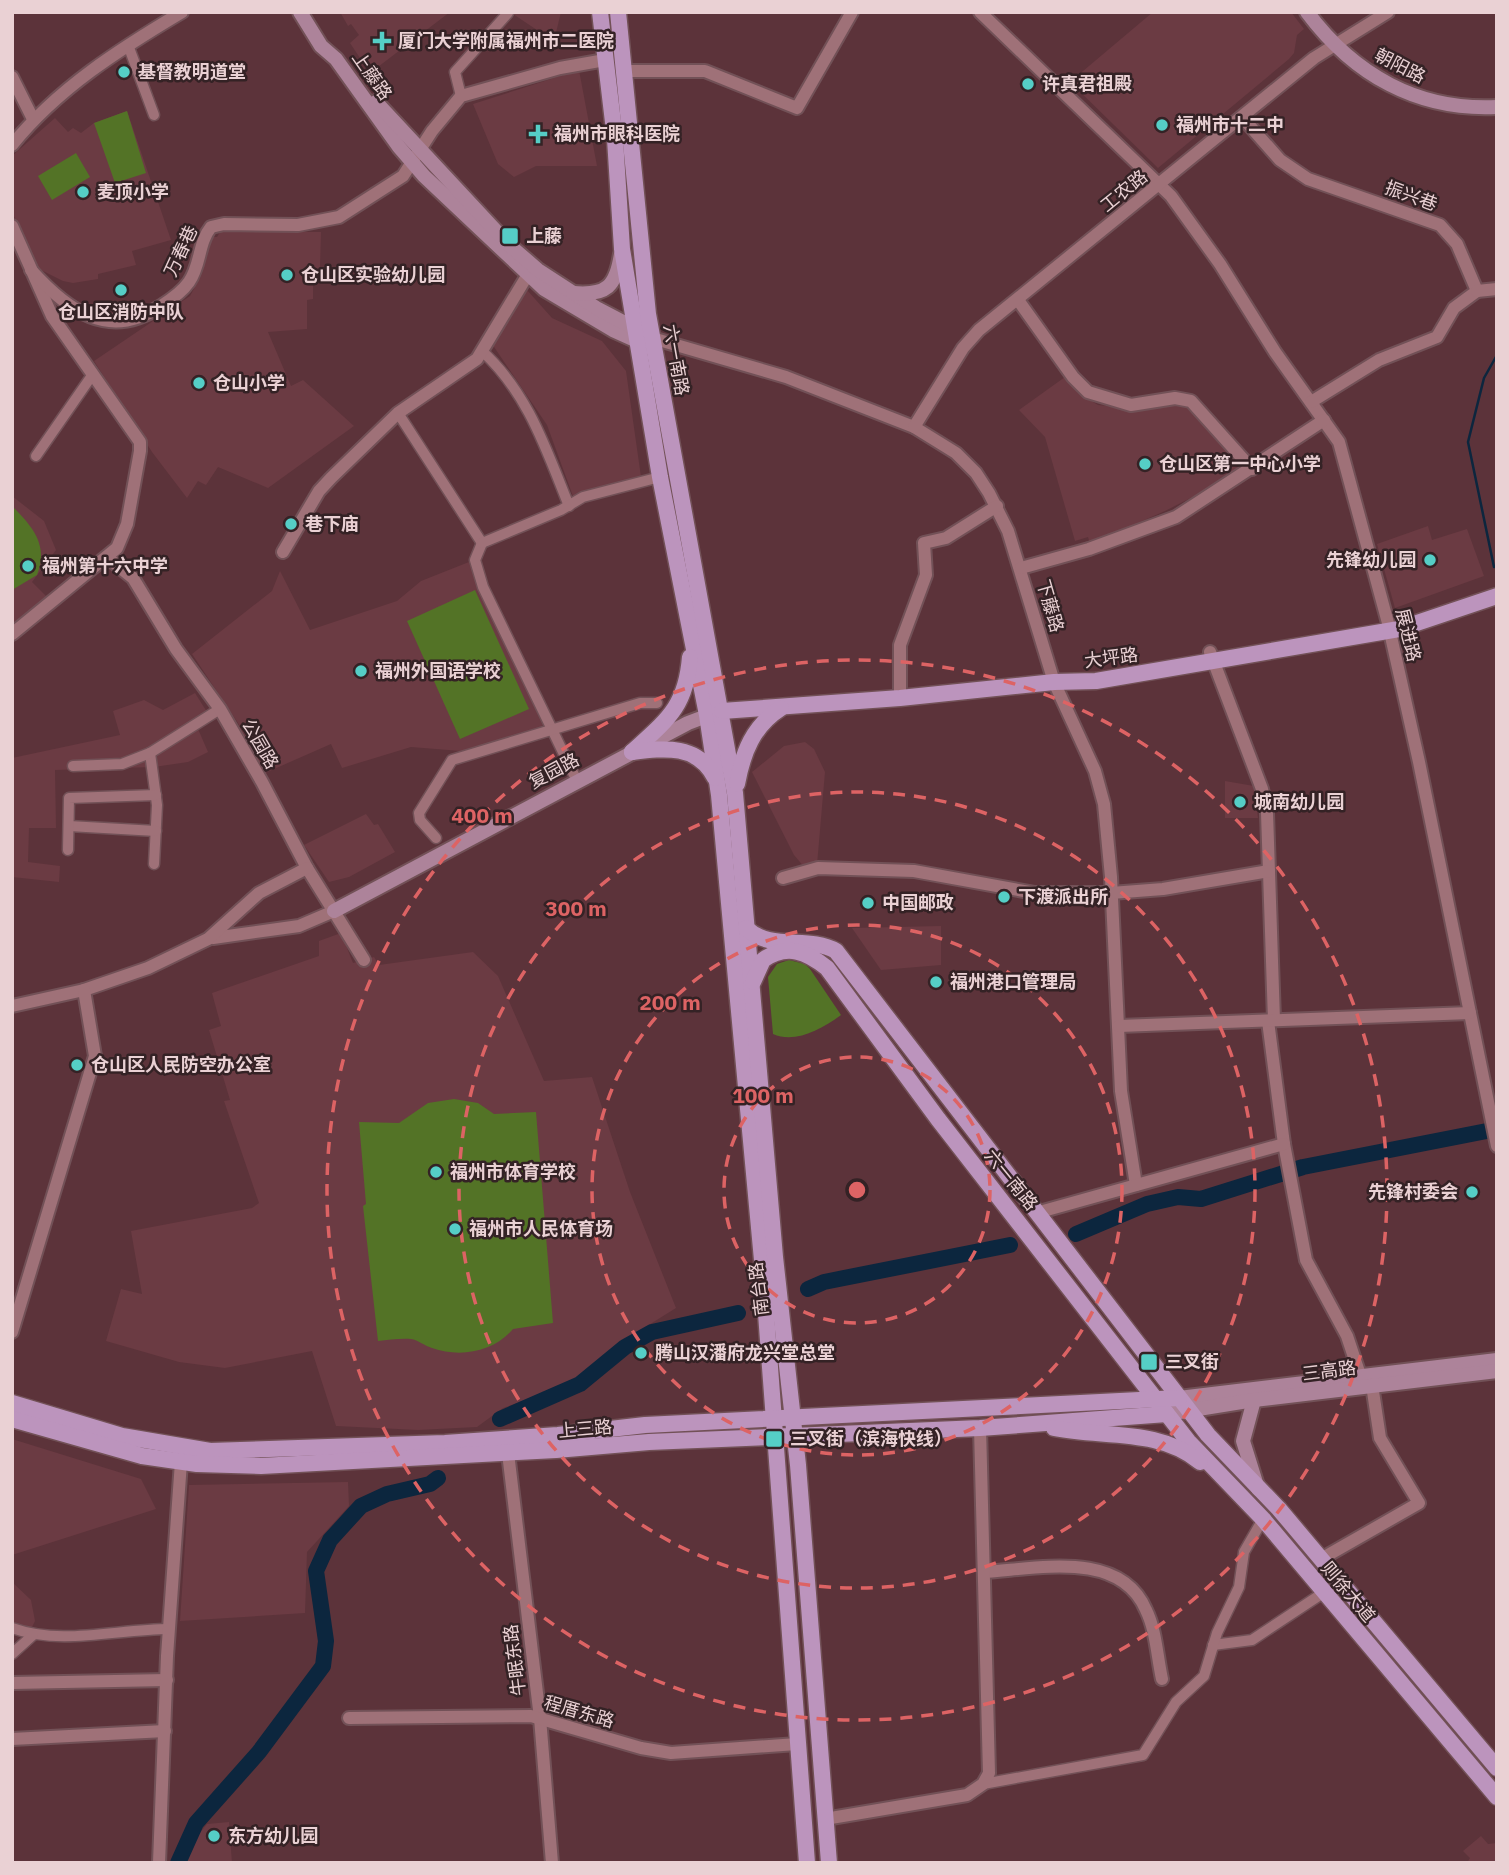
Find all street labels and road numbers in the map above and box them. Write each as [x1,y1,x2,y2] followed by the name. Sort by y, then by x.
[1371,43,1430,88] street label: 朝阳路
[348,47,397,104] street label: 上藤路
[1095,165,1152,217] street label: 工农路
[1382,175,1440,216] street label: 振兴巷
[159,221,202,280] street label: 万春巷
[659,322,694,397] street label: 六一南路
[1032,577,1069,635] street label: 下藤路
[1391,606,1426,664] street label: 展进路
[1083,643,1139,672] street label: 大坪路
[237,715,284,773] street label: 公园路
[525,748,583,793] street label: 复园路
[980,1144,1043,1215] street label: 六一南路
[744,1261,773,1317] street label: 南台路
[1301,1356,1357,1385] street label: 三高路
[557,1415,613,1442] street label: 上三路
[1316,1557,1380,1627] street label: 则徐大道
[499,1623,530,1697] street label: 牛眠东路
[541,1691,617,1732] street label: 程厝东路

